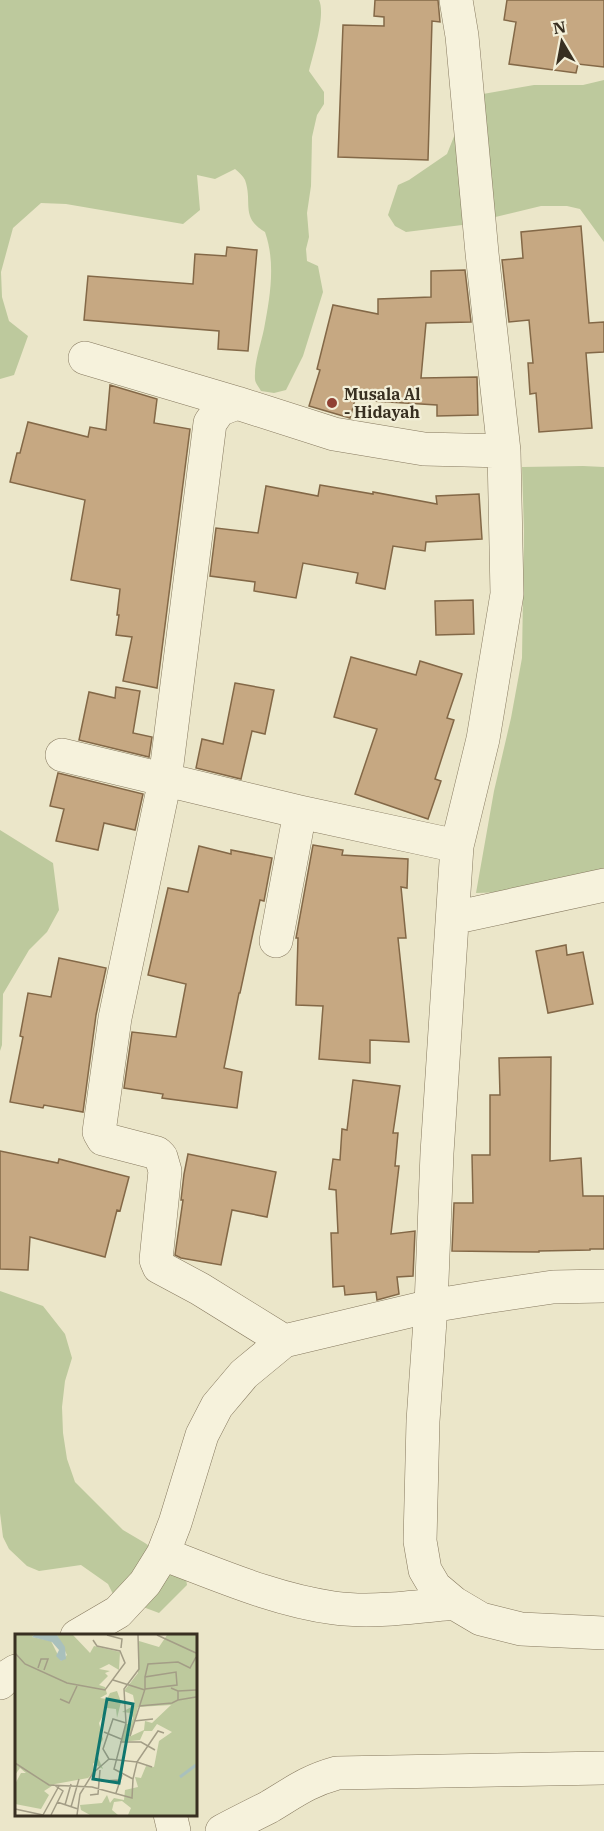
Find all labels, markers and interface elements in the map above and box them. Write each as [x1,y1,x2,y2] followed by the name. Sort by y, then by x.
[532,12,592,72] north arrow
[551,16,567,38] text: N
[344,384,420,422] place label: Musala Al - Hidayah
[325,396,339,410] marker: Musala Al - Hidayah
[15,1634,196,1816] inset map

